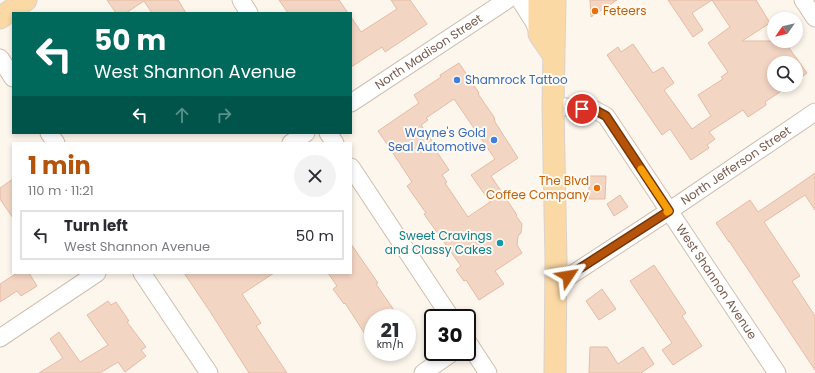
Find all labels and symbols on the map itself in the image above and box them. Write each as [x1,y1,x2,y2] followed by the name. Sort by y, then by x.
[603,2,646,19] place label: Feteers
[590,6,600,16] marker: Feteers
[371,10,485,93] street label: North Madison Street
[767,12,803,48] north arrow
[465,71,568,88] place label: Shamrock Tattoo
[452,75,462,85] marker: Shamrock Tattoo
[565,92,599,126] pin
[677,122,794,209] street label: North Jefferson Street
[388,124,486,155] place label: Wayne's Gold Seal Automotive
[489,135,499,145] marker: Wayne's Gold Seal Automotive
[486,172,589,203] place label: The Blvd Coffee Company
[592,183,602,193] marker: The Blvd Coffee Company
[672,221,761,342] street label: West Shannon Avenue
[385,227,492,258] place label: Sweet Cravings and Classy Cakes
[495,238,505,248] marker: Sweet Cravings and Classy Cakes
[547,255,589,297] position arrow
[424,309,476,361] speed limit sign: 30

